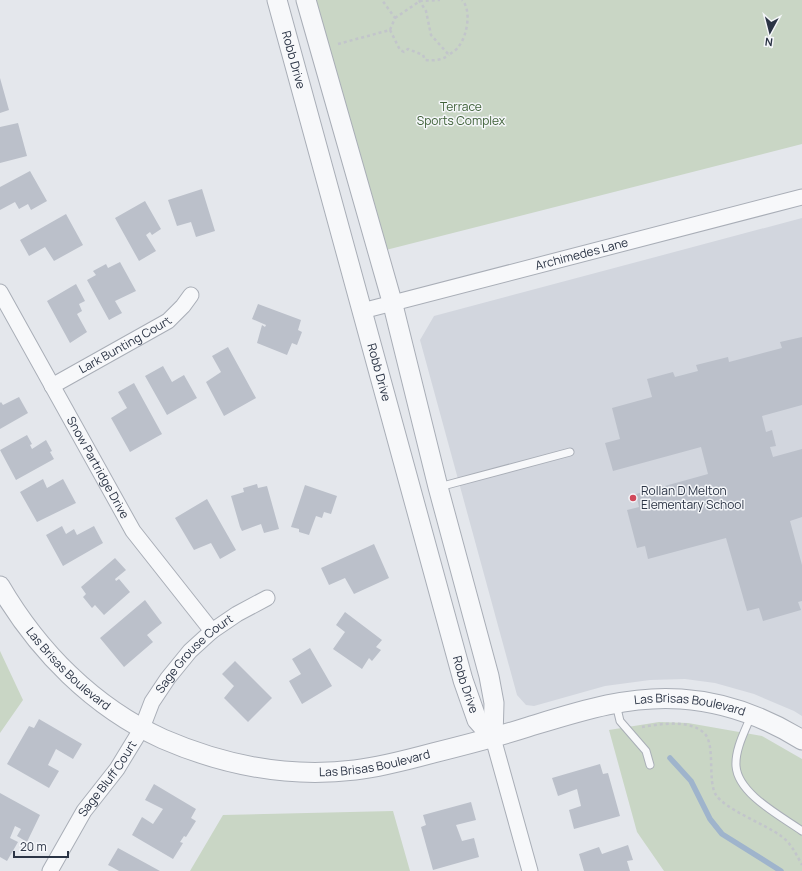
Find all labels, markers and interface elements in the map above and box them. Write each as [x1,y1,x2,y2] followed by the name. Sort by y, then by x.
[750,12,790,52] north arrow
[278,29,310,91] street label: Robb Drive
[764,34,774,50] text: N
[417,98,506,129] park label: Terrace Sports Complex
[533,233,630,274] street label: Archimedes Lane
[76,313,176,377] street label: Lark Bunting Court
[363,341,395,403] street label: Robb Drive
[63,413,133,522] street label: Snow Partridge Drive
[641,482,744,513] place label: Rollan D Melton Elementary School
[628,493,638,503] marker: Rollan D Melton Elementary School
[151,610,236,696] street label: Sage Grouse Court
[22,623,114,714] street label: Las Brisas Boulevard
[449,654,483,715] street label: Robb Drive
[633,689,748,720] street label: Las Brisas Boulevard
[74,737,140,819] street label: Sage Bluff Court
[319,745,432,780] street label: Las Brisas Boulevard
[14,833,68,859] scale bar
[20,838,47,855] text: 20 m

